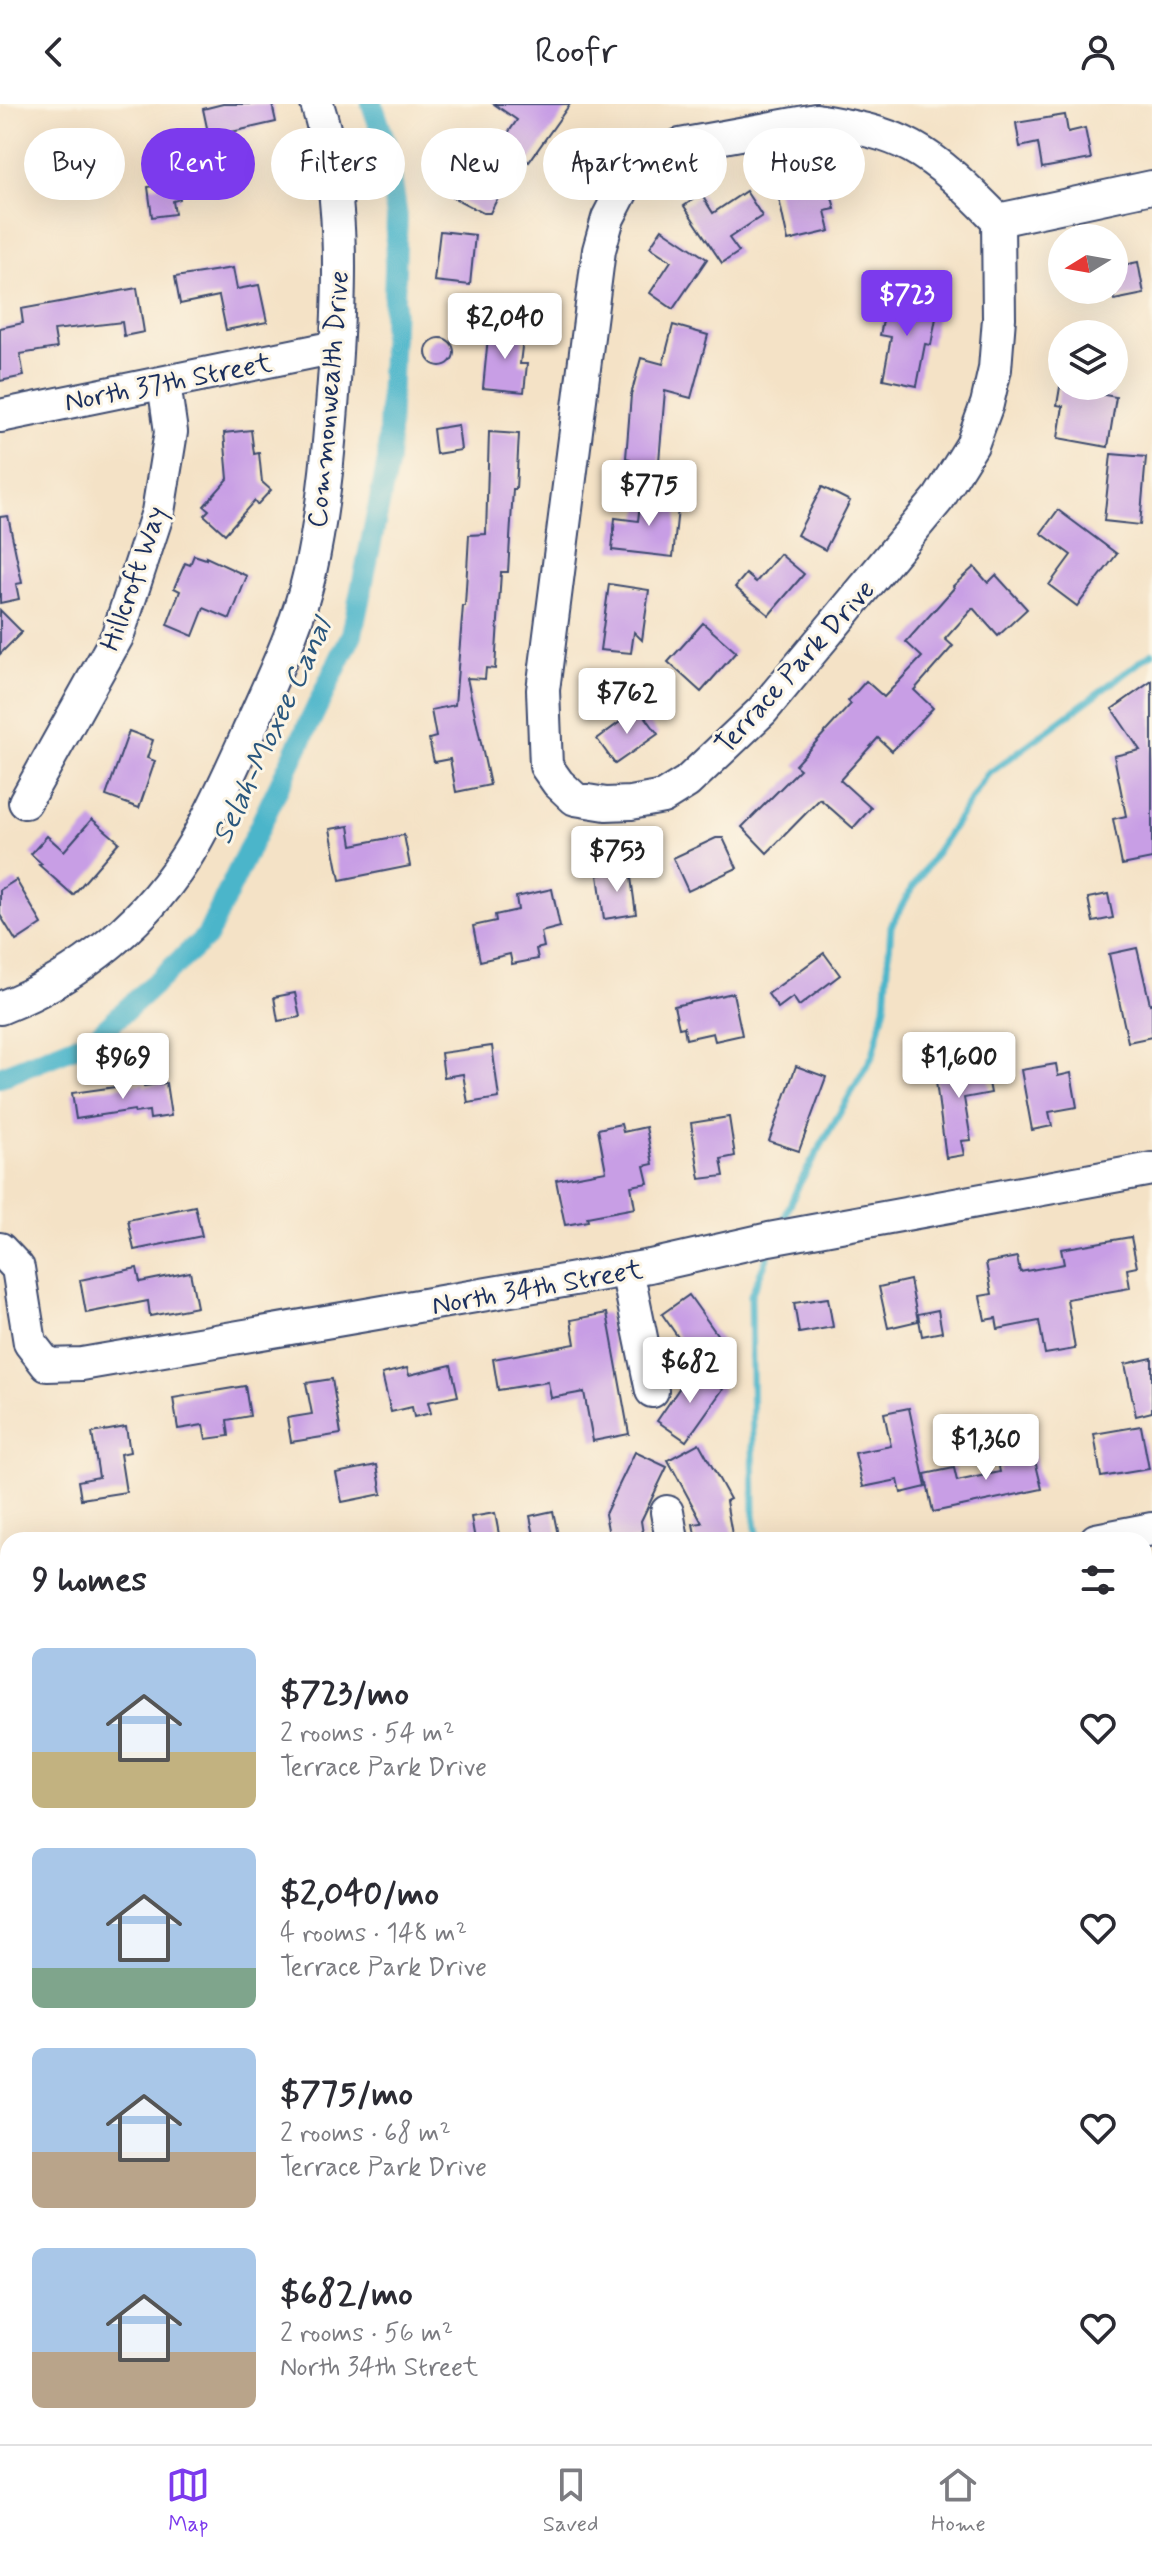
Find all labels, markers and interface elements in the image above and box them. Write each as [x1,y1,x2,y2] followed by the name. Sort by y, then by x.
[535,29,617,76] text: Roofr
[32,30,76,74] icon: back
[1076,30,1120,74] icon: person
[24,128,125,200] chip: Buy
[141,128,255,200] chip: Rent
[271,128,405,200] chip: Filters
[421,128,527,200] chip: New
[543,128,727,200] chip: Apartment
[743,128,865,200] chip: House
[1048,224,1128,304] north arrow
[1048,224,1128,400] map controls
[300,269,359,529] street label: Commonwealth Drive
[860,270,954,338] pin: $723
[879,279,935,313] text: $723
[440,293,570,361] pin: $2,040
[466,302,544,336] text: $2,040
[1048,320,1128,400] button: layers
[62,345,276,422] street label: North 37th Street
[602,460,696,528] pin: $775
[620,469,678,503] text: $775
[92,501,176,656] street label: Hillcroft Way
[708,572,884,763] street label: Terrace Park Drive
[203,609,343,850] water label: Selah-Moxee Canal
[580,668,674,736] pin: $762
[597,677,657,711] text: $762
[570,826,664,894] pin: $753
[589,835,645,869] text: $753
[894,1032,1024,1100] pin: $1,600
[76,1033,170,1101] pin: $969
[920,1041,998,1075] text: $1,600
[95,1042,151,1076] text: $969
[429,1252,646,1325] street label: North 34th Street
[643,1337,737,1405] pin: $682
[661,1346,719,1380] text: $682
[921,1414,1051,1482] pin: $1,360
[951,1423,1021,1457] text: $1,360
[32,1558,147,1603] text: 9 homes
[1076,1558,1120,1602] icon: filters
[280,1672,409,1717] text: $723/mo
[96,1680,192,1776] icon: home
[1076,1706,1120,1750] icon: heart
[280,1717,455,1751] text: 2 rooms · 54 m²
[280,1751,487,1785] text: Terrace Park Drive
[280,1872,439,1917] text: $2,040/mo
[96,1880,192,1976] icon: home
[1076,1906,1120,1950] icon: heart
[280,1917,467,1951] text: 4 rooms · 148 m²
[280,1951,487,1985] text: Terrace Park Drive
[280,2072,413,2117] text: $775/mo
[96,2080,192,2176] icon: home
[1076,2106,1120,2150] icon: heart
[280,2117,451,2151] text: 2 rooms · 68 m²
[280,2151,487,2185] text: Terrace Park Drive
[280,2272,413,2317] text: $682/mo
[96,2280,192,2376] icon: home
[1076,2306,1120,2350] icon: heart
[280,2317,453,2351] text: 2 rooms · 56 m²
[280,2351,478,2385] text: North 34th Street
[166,2463,210,2539] tab: Map
[543,2463,598,2539] tab: Saved
[931,2463,986,2539] tab: Home

